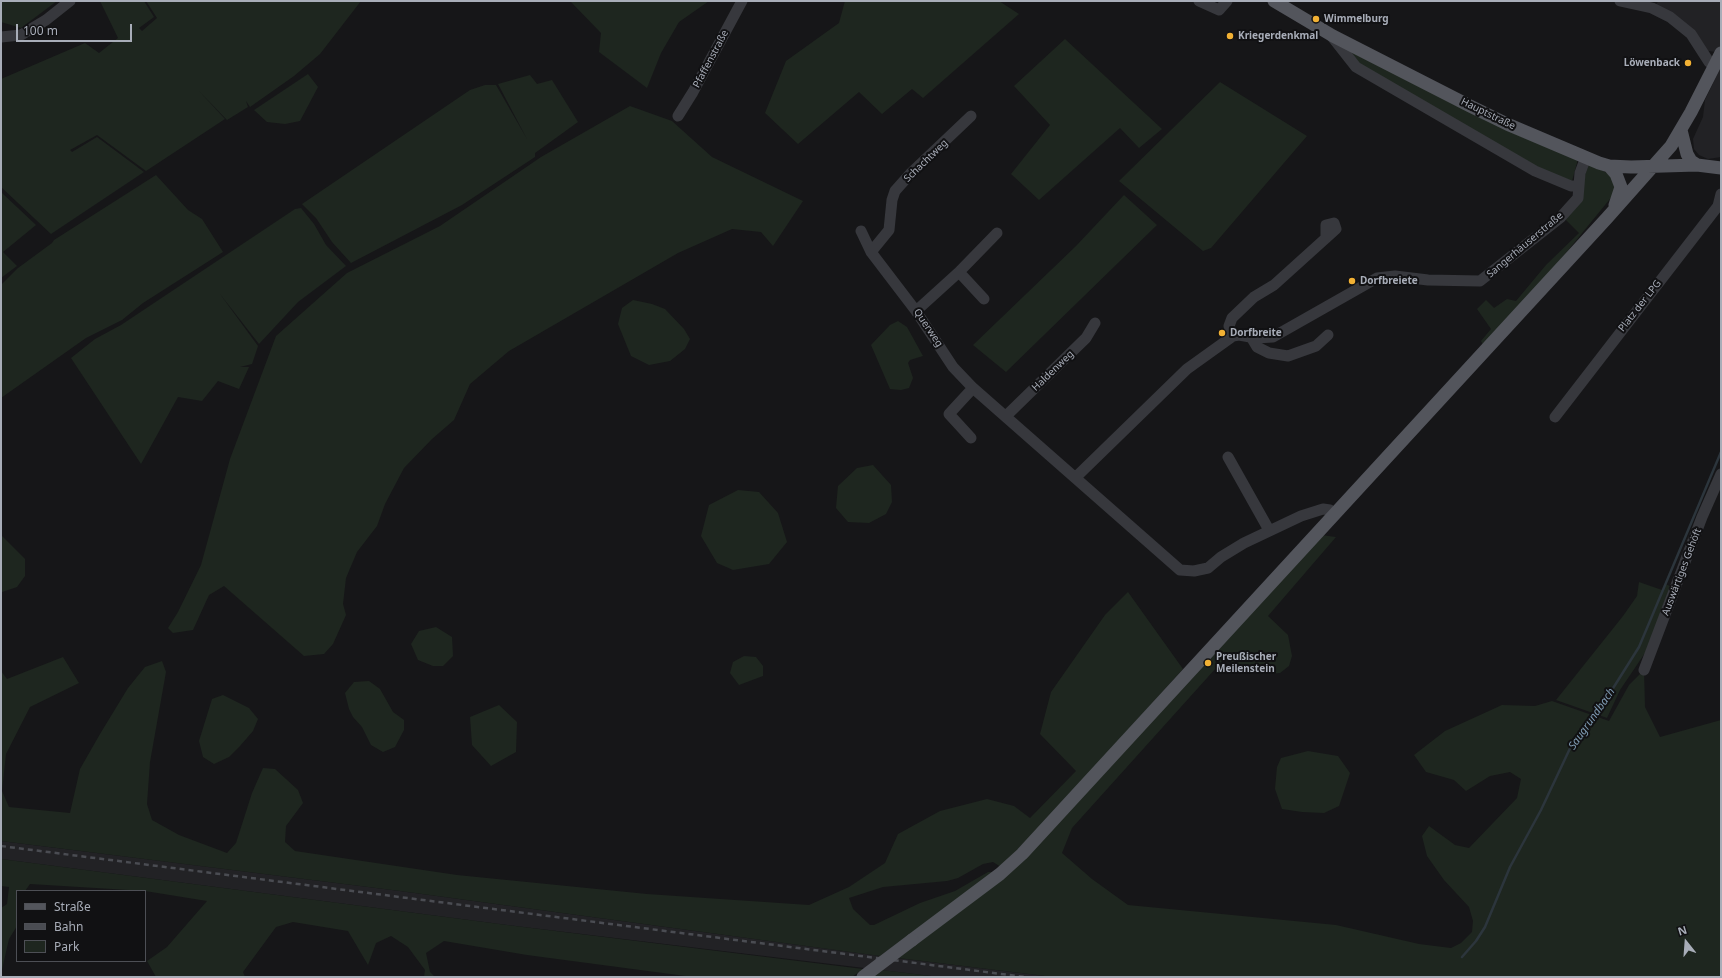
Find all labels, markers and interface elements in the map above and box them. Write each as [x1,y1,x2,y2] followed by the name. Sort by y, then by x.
[1324,13,1389,25] place label: Wimmelburg
[1311,14,1321,24] marker: Wimmelburg
[18,16,134,42] scale bar
[23,22,58,39] text: 100 m
[691,28,731,90] street label: Pfaffenstraße
[1238,30,1318,42] place label: Kriegerdenkmal
[1225,31,1235,41] marker: Kriegerdenkmal
[1624,57,1680,69] place label: Löwenback
[1683,58,1693,68] marker: Löwenback
[1459,96,1517,132] street label: Hauptstraße
[902,137,950,185] street label: Schachtweg
[1485,210,1565,280] street label: Sangerhäuserstraße
[1360,275,1418,287] place label: Dorfbreiete
[1347,276,1357,286] marker: Dorfbreiete
[1616,278,1664,334] street label: Platz der LPG
[911,307,945,349] street label: Querweg
[1230,327,1282,339] place label: Dorfbreite
[1217,328,1227,338] marker: Dorfbreite
[1030,348,1076,394] street label: Haldenweg
[1660,527,1704,617] street label: Auswärtiges Gehöft
[1216,651,1276,674] place label: Preußischer Meilenstein
[1203,658,1213,668] marker: Preußischer Meilenstein
[1566,686,1618,752] water label: Saugrundbach
[16,890,146,962] legend
[54,898,91,915] text: Straße
[54,918,83,935] text: Bahn
[1666,922,1706,962] north arrow
[1676,922,1689,939] text: N
[54,938,79,955] text: Park

